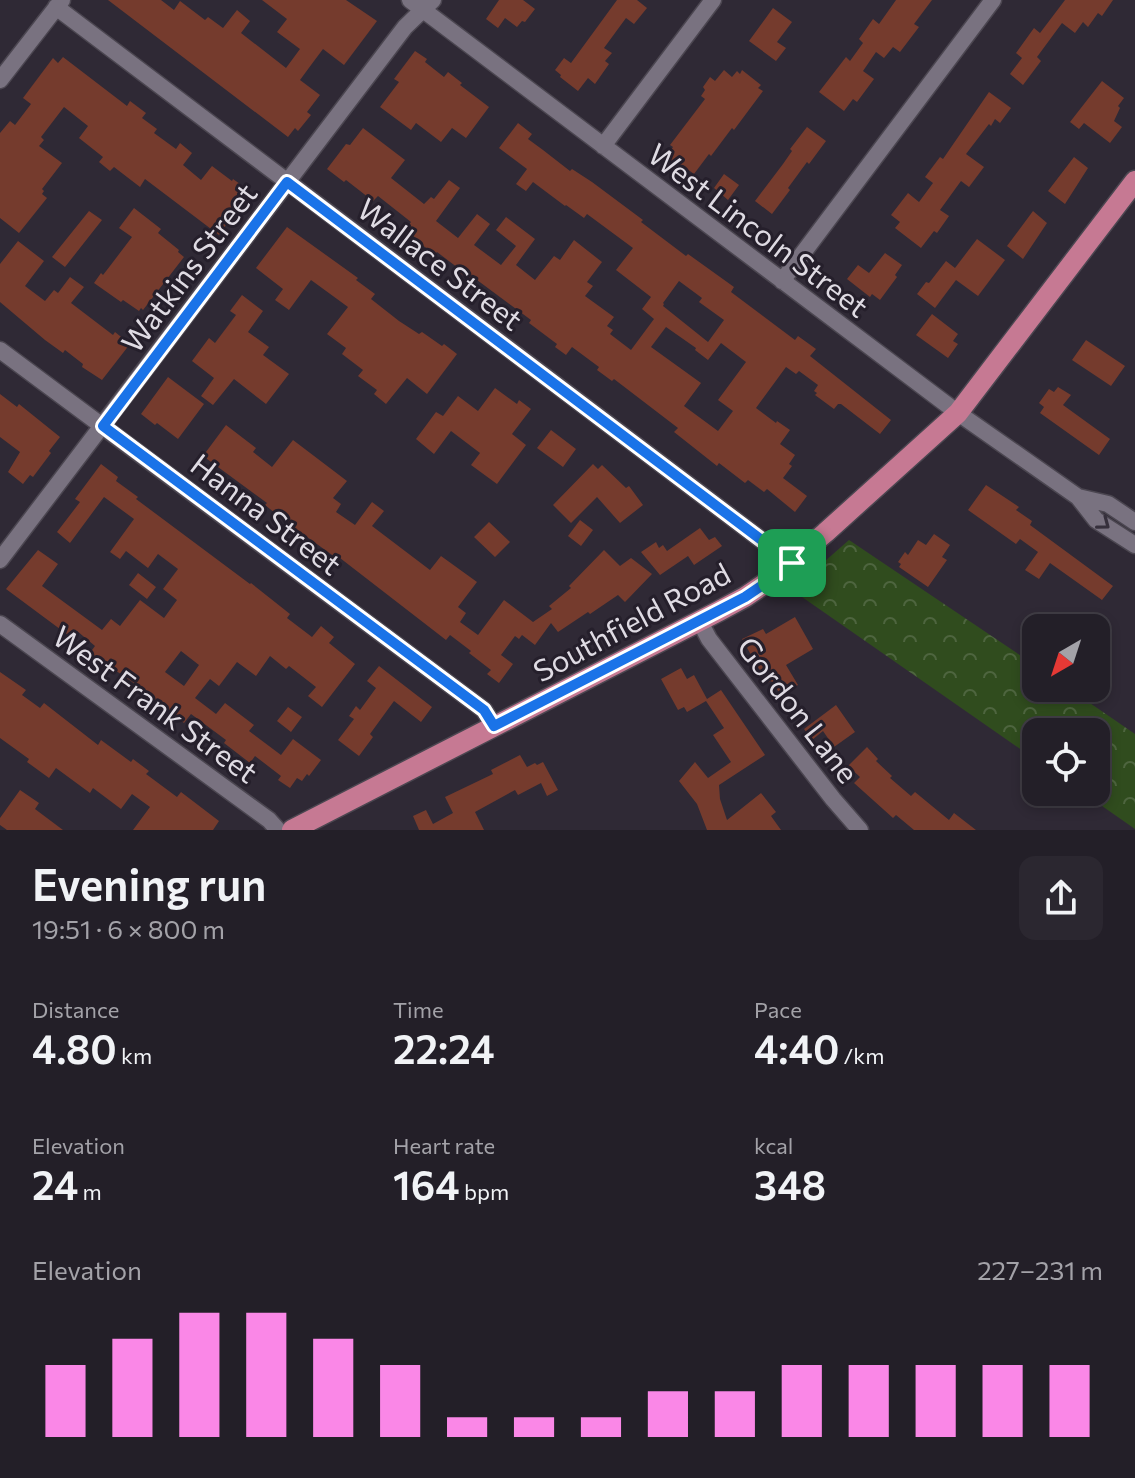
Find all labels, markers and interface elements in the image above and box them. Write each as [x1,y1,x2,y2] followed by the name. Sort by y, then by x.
[642,134,876,324] street label: West Lincoln Street
[112,175,264,359] street label: Watkins Street
[351,189,531,337] street label: Wallace Street
[184,444,350,582] street label: Hanna Street
[1095,514,1110,528] one-way arrow
[758,529,826,597] pin
[770,541,814,585] icon: arrive
[526,554,736,688] street label: Southfield Road
[1022,614,1110,702] north arrow
[1022,614,1110,806] map controls
[46,616,266,790] street label: West Frank Street
[730,628,868,790] street label: Gordon Lane
[1022,718,1110,806] button: locate
[32,856,266,910] text: Evening run
[1019,856,1103,940] button: share
[32,913,225,944] text: 19:51 · 6 × 800 m
[32,996,119,1023] text: Distance
[393,996,444,1023] text: Time
[754,996,802,1023] text: Pace
[32,1023,117,1072] text: 4.80
[393,1023,495,1072] text: 22:24
[754,1023,839,1072] text: 4:40
[117,1042,152,1069] text: km
[839,1042,884,1069] text: /km
[32,1132,125,1159] text: Elevation
[393,1132,495,1159] text: Heart rate
[754,1132,793,1159] text: kcal
[32,1159,78,1208] text: 24
[393,1159,460,1208] text: 164
[754,1159,826,1208] text: 348
[78,1178,102,1205] text: m
[460,1178,509,1205] text: bpm
[32,1254,142,1285] text: Elevation
[977,1254,1103,1285] text: 227–231 m

